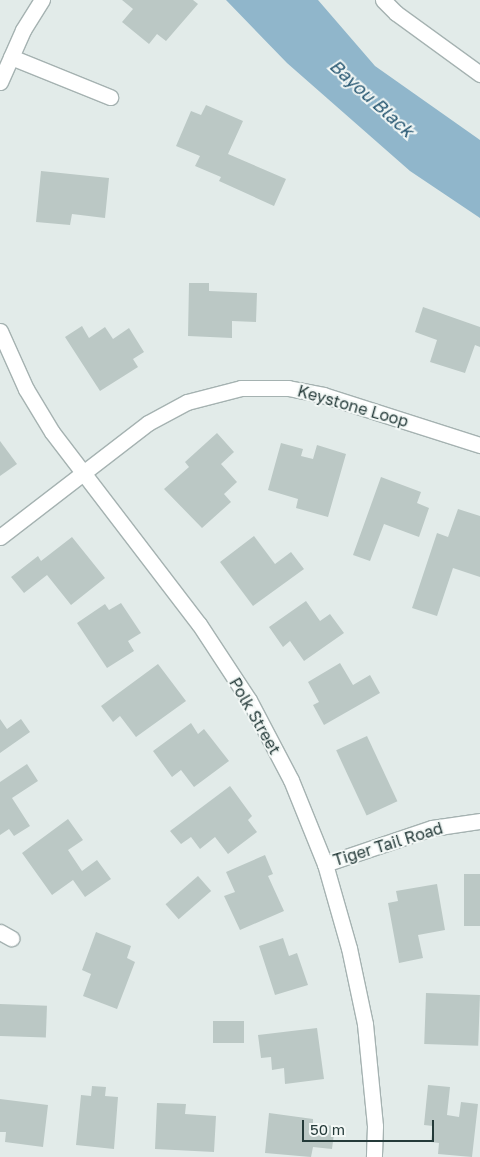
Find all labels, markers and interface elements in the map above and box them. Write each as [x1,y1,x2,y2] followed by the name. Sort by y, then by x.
[325,55,419,141] water label: Bayou Black
[295,381,411,431] street label: Keystone Loop
[225,674,285,758] street label: Polk Street
[331,818,445,870] street label: Tiger Tail Road
[305,1110,438,1142] scale bar
[310,1120,345,1138] text: 50 m

